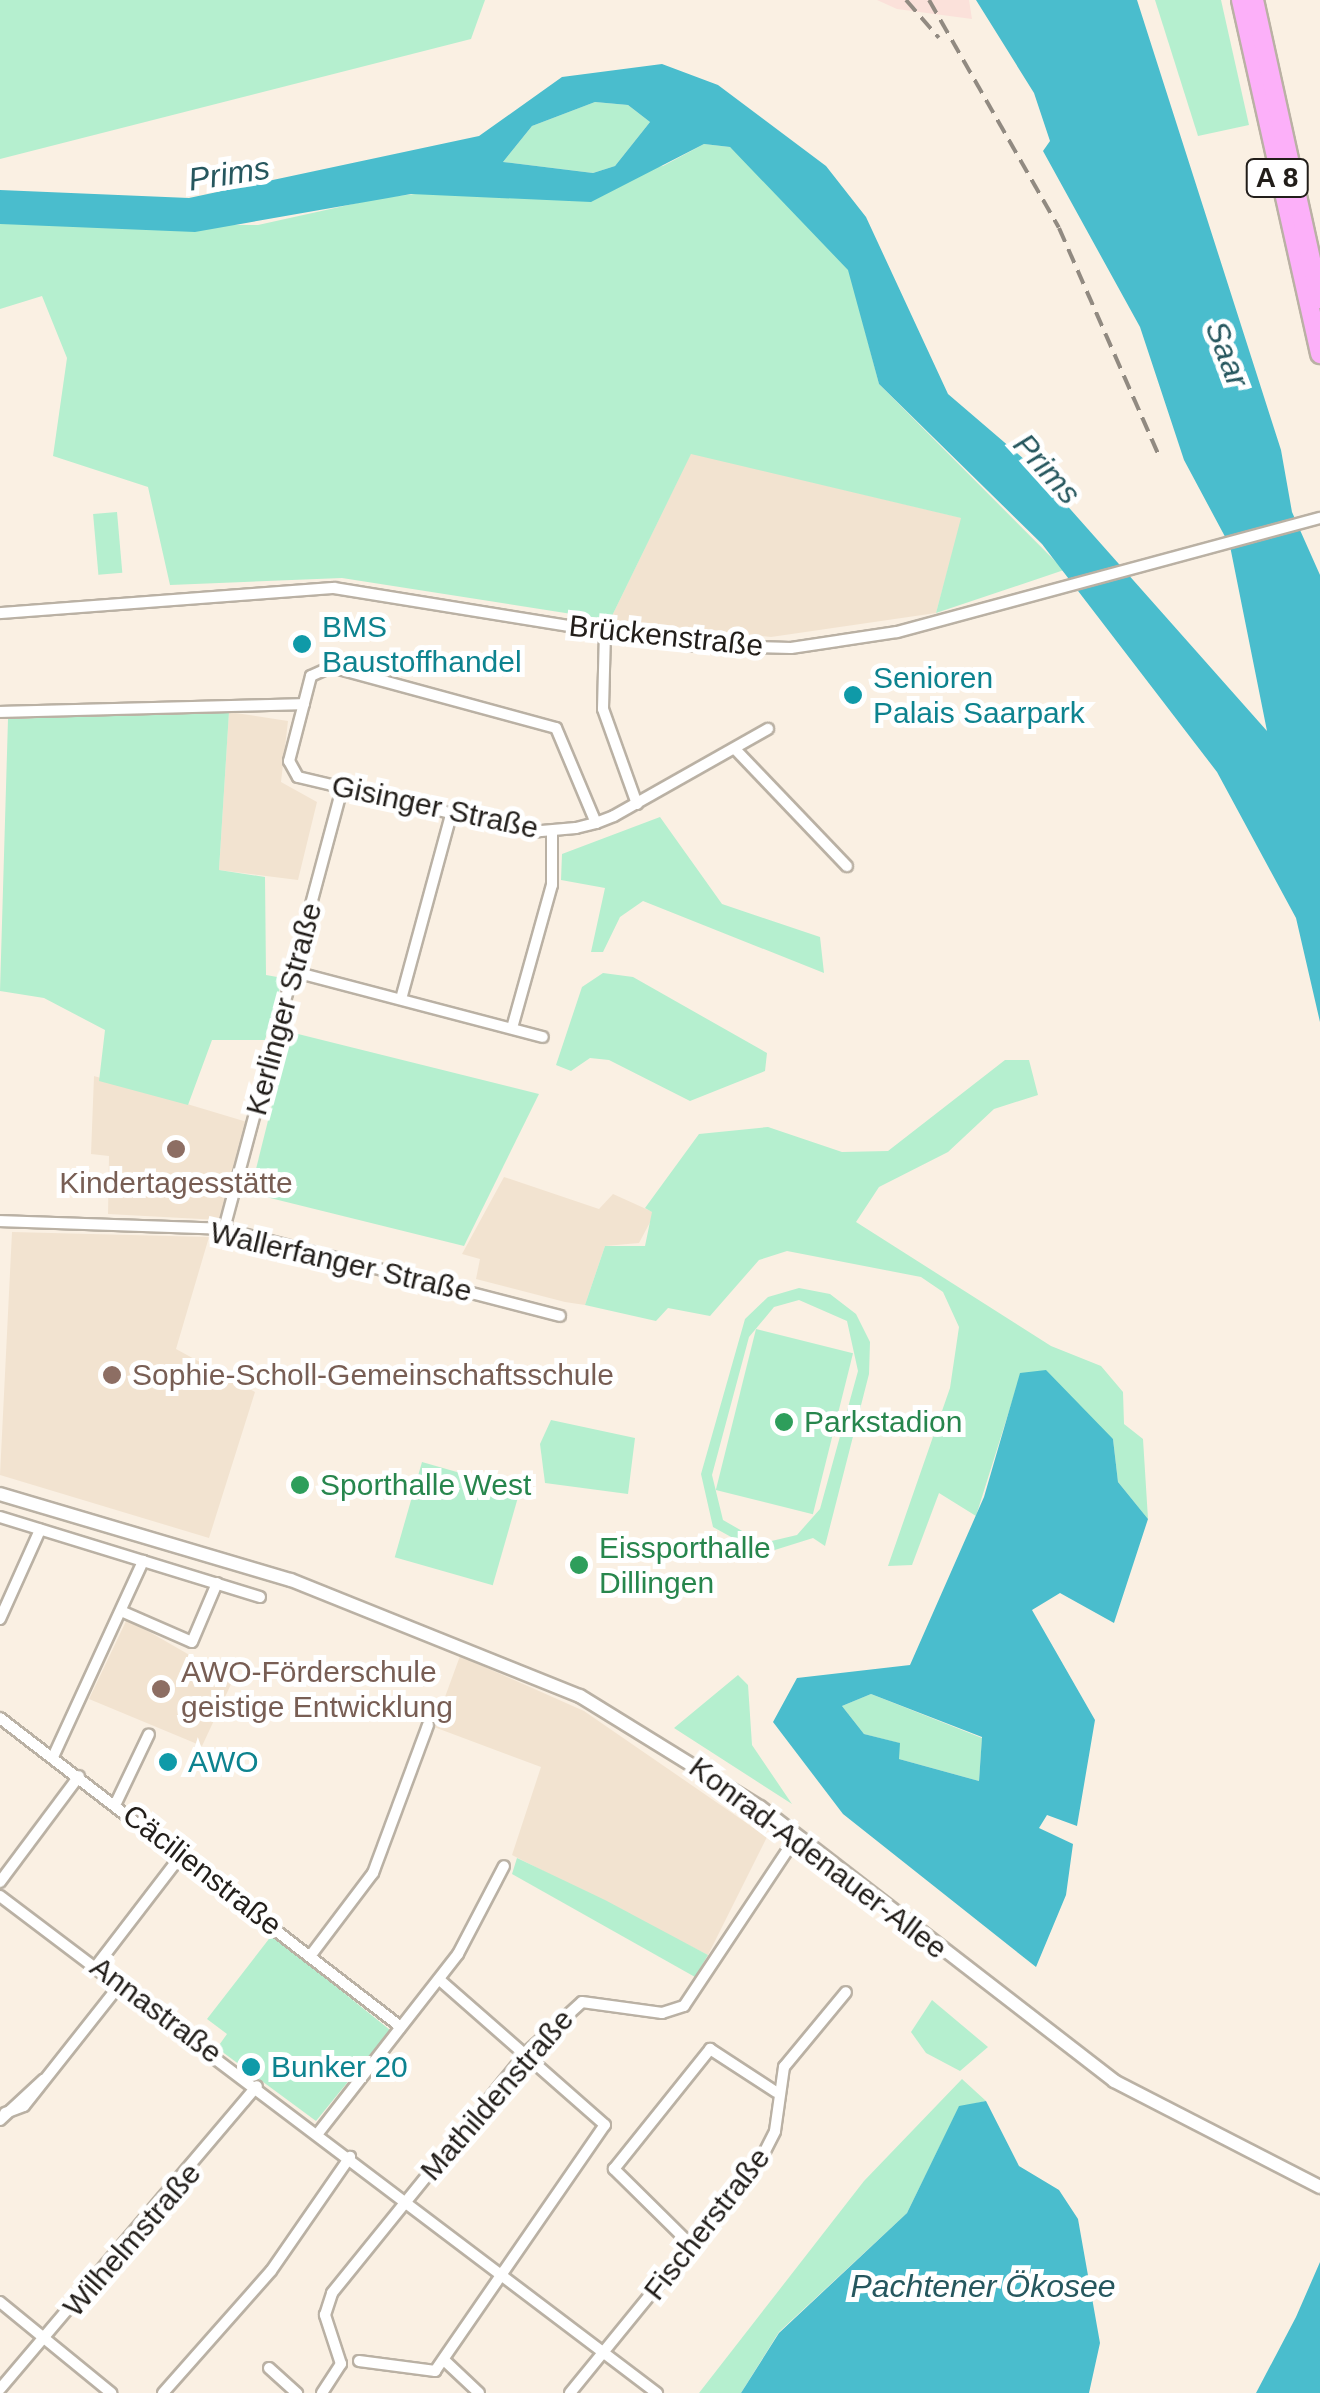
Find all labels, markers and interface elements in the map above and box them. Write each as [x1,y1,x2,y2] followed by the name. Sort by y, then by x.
[186,149,272,199] water label: Prims
[1244,155,1310,201] road number: A 8
[1197,316,1257,392] water label: Saar
[1005,426,1089,512] water label: Prims
[567,608,765,664] street label: Brückenstraße
[322,609,522,680] place label: BMS Baustoffhandel
[291,633,313,655] marker: BMS Baustoffhandel
[873,660,1085,730] place label: Senioren Palais Saarpark
[842,684,864,706] marker: Senioren Palais Saarpark
[329,768,541,846] street label: Gisinger Straße
[238,899,330,1119] street label: Kerlinger Straße
[165,1138,187,1160] marker: Kindertagesstätte
[59,1165,293,1201] place label: Kindertagesstätte
[207,1214,475,1310] street label: Wallerfanger Straße
[132,1357,614,1393] place label: Sophie-Scholl-Gemeinschaftsschule
[101,1364,123,1386] marker: Sophie-Scholl-Gemeinschaftsschule
[804,1404,962,1440] place label: Parkstadion
[773,1411,795,1433] marker: Parkstadion
[320,1467,531,1503] place label: Sporthalle West
[289,1474,311,1496] marker: Sporthalle West
[599,1530,771,1600] place label: Eissporthalle Dillingen
[568,1554,590,1576] marker: Eissporthalle Dillingen
[181,1654,453,1724] place label: AWO-Förderschule geistige Entwicklung
[150,1678,172,1700] marker: AWO-Förderschule geistige Entwicklung
[188,1744,259,1780] place label: AWO
[682,1749,954,1967] street label: Konrad-Adenauer-Allee
[157,1751,179,1773] marker: AWO
[115,1797,289,1943] street label: Cäcilienstraße
[83,1949,229,2071] street label: Annastraße
[413,2002,581,2188] street label: Mathildenstraße
[271,2049,408,2085] place label: Bunker 20
[240,2056,262,2078] marker: Bunker 20
[636,2141,778,2307] street label: Fischerstraße
[56,2156,208,2324] street label: Wilhelmstraße
[850,2267,1116,2305] water label: Pachtener Ökosee

